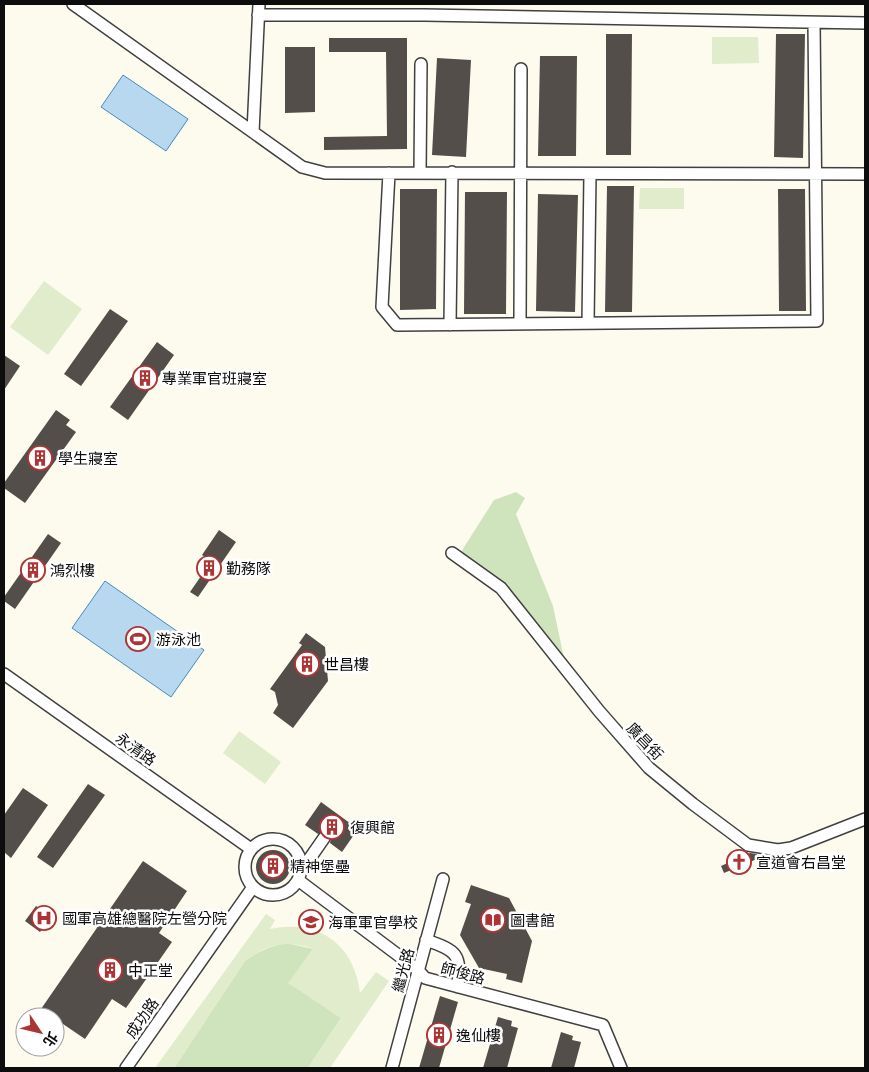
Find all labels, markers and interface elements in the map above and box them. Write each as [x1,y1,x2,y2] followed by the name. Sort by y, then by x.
[132,365,158,391] building icon: 專業軍官班寢室
[162,369,267,388] place label: 專業軍官班寢室
[27,445,53,471] building icon: 學生寢室
[58,449,118,468] place label: 學生寢室
[196,555,222,581] building icon: 勤務隊
[20,557,46,583] building icon: 鴻烈樓
[226,559,271,578] place label: 勤務隊
[50,561,95,580] place label: 鴻烈樓
[125,626,151,652] sports icon: 游泳池
[156,630,201,649] place label: 游泳池
[294,651,320,677] building icon: 世昌樓
[324,655,369,674] place label: 世昌樓
[623,718,667,764] street label: 廣昌街
[112,728,160,770] street label: 永清路
[319,814,345,840] building icon: 復興館
[350,818,395,837] place label: 復興館
[726,849,752,875] church icon: 宣道會右昌堂
[260,853,286,879] building icon: 精神堡壘
[756,853,846,872] place label: 宣道會右昌堂
[290,857,350,876] place label: 精神堡壘
[31,905,57,931] hospital icon: 國軍高雄總醫院左營分院
[480,907,506,933] library icon: 圖書館
[62,909,227,928] place label: 國軍高雄總醫院左營分院
[298,909,324,935] school or university icon: 海軍軍官學校
[510,911,555,930] place label: 圖書館
[328,913,418,932] place label: 海軍軍官學校
[388,946,418,994] street label: 繼光路
[97,957,123,983] building icon: 中正堂
[439,958,487,988] street label: 師俊路
[128,961,173,980] place label: 中正堂
[121,994,163,1042] street label: 成功路
[15,1007,65,1057] north arrow
[426,1022,452,1048] building icon: 逸仙樓
[456,1026,501,1045] place label: 逸仙樓
[39,1029,62,1050] text: 北

